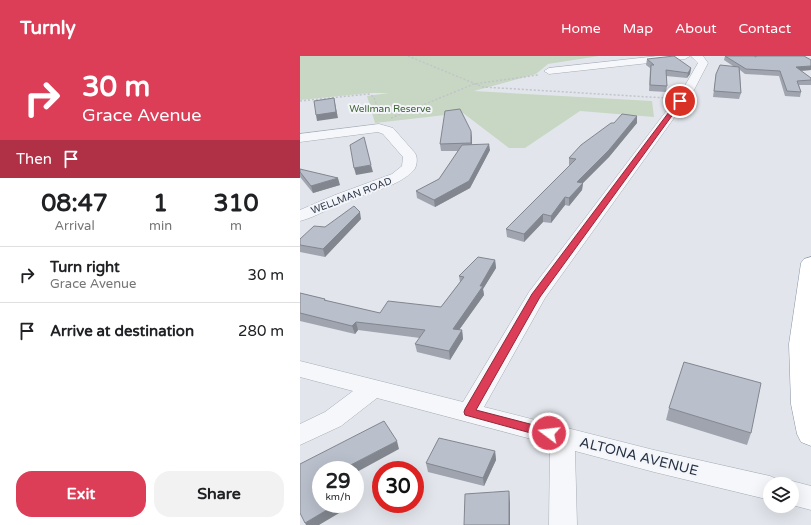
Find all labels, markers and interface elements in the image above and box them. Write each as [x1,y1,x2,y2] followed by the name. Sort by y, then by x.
[20,17,76,39] text: Turnly
[561,20,601,37] text: Home
[623,20,653,37] text: Map
[675,20,717,37] text: About
[739,20,791,37] text: Contact
[82,70,150,104] text: 30 m
[16,72,68,124] icon: right
[663,84,697,118] pin
[669,90,691,112] icon: arrive
[349,103,431,115] park label: Wellman Reserve
[82,104,201,126] text: Grace Avenue
[60,148,82,170] icon: arrive
[16,150,52,168] text: Then
[309,175,394,217] street label: WELLMAN ROAD
[41,189,108,218] text: 08:47
[153,189,168,218] text: 1
[213,189,259,218] text: 310
[54,218,95,234] text: Arrival
[149,218,172,234] text: min
[230,218,242,234] text: m
[50,258,120,276] text: Turn right
[16,264,38,286] icon: right
[247,266,284,284] text: 30 m
[50,276,136,292] text: Grace Avenue
[16,320,38,342] icon: arrive
[50,322,194,340] text: Arrive at destination
[238,322,284,340] text: 280 m
[528,412,570,454] position arrow
[578,434,700,479] street label: ALTONA AVENUE
[372,461,424,513] speed limit sign: 30
[325,470,351,494] text: 29
[16,471,146,517] button: Exit
[154,471,284,517] button: Share
[763,477,799,513] map controls
[763,477,799,513] button: layers
[325,491,351,503] text: km/h

